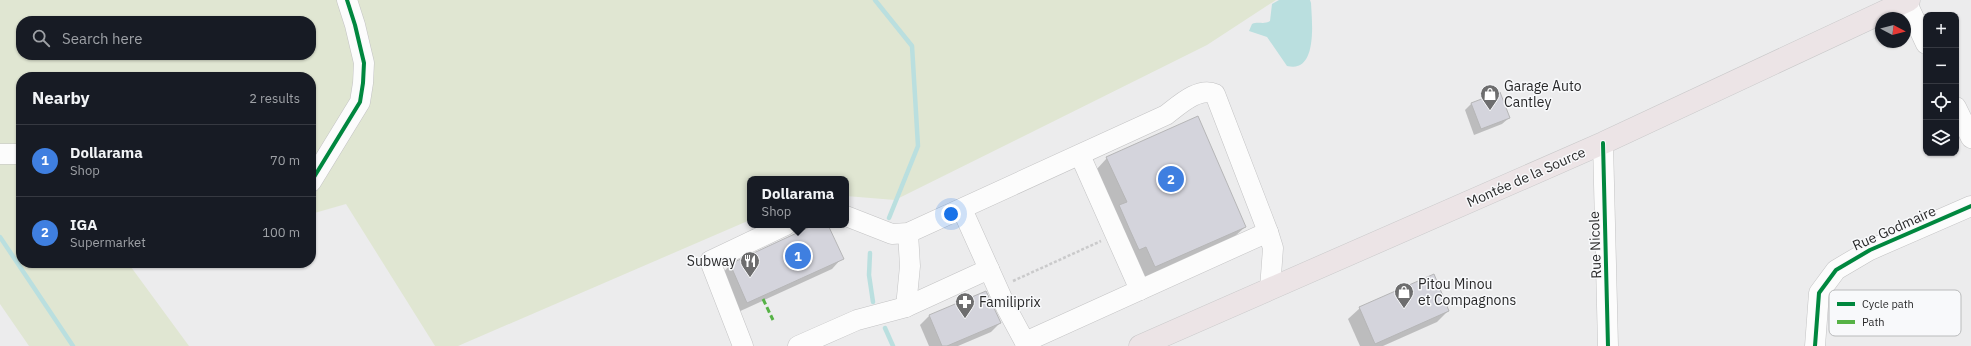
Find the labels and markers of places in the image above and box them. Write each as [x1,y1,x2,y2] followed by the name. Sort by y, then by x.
[1504,77,1582,111] place label: Garage Auto Cantley
[1479,83,1501,111] shop icon: Garage Auto Cantley
[1158,164,1184,194] pin: 2
[785,241,811,271] pin: 1
[739,250,761,278] restaurant icon: Subway
[687,252,736,270] place label: Subway
[1418,275,1516,309] place label: Pitou Minou et Compagnons
[1393,281,1415,309] shop icon: Pitou Minou et Compagnons
[954,291,976,319] pharmacy icon: Familiprix
[979,293,1041,311] place label: Familiprix

